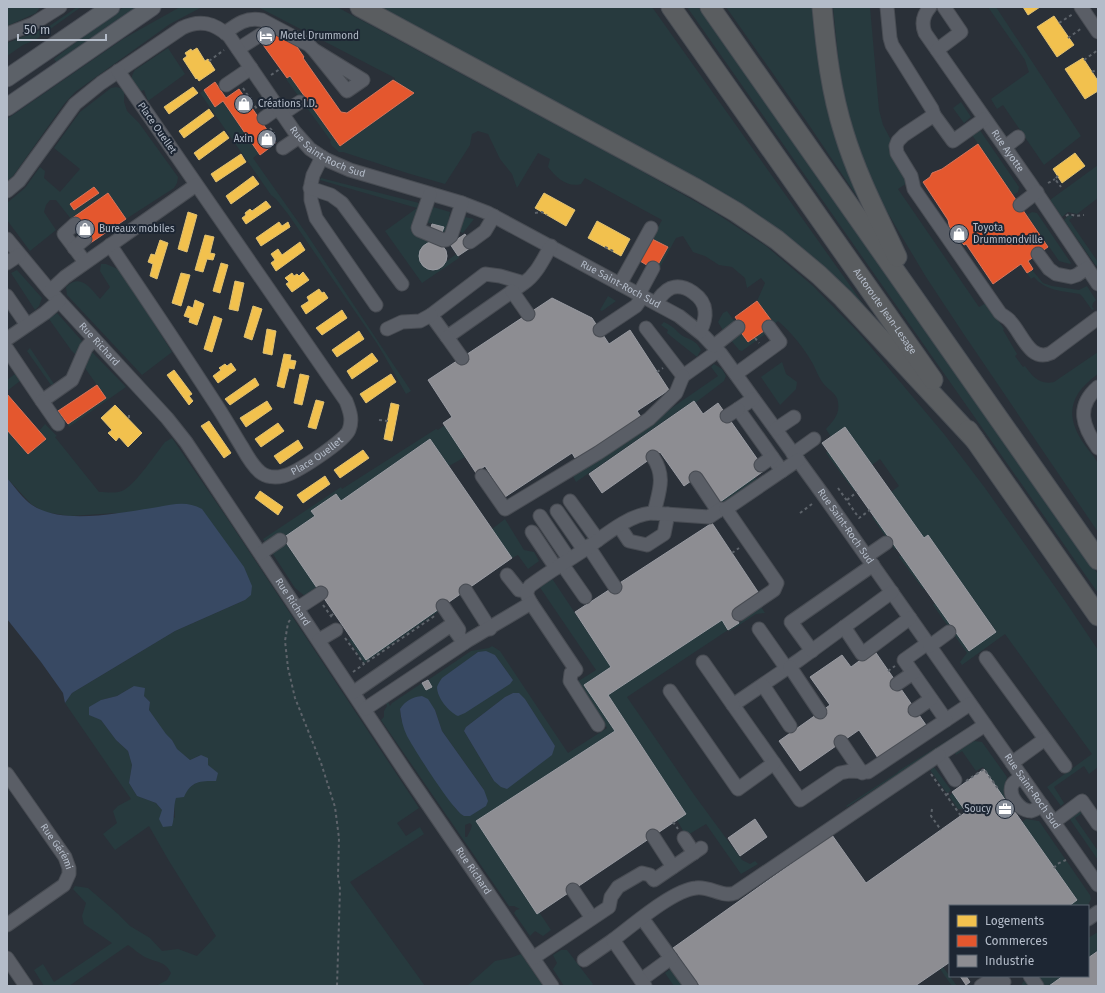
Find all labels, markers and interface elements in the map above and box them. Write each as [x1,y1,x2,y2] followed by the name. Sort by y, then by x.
[18,16,106,42] scale bar
[24,23,50,37] text: 50 m
[255,25,277,47] hotel icon: Motel Drummond
[280,30,359,42] place label: Motel Drummond
[233,93,255,115] shop icon: Créations I.D.
[258,98,317,110] place label: Créations I.D.
[135,100,179,156] street label: Place Ouellet
[287,124,367,180] street label: Rue Saint-Roch Sud
[989,127,1027,174] street label: Rue Ayotte
[256,128,278,150] shop icon: Axin
[234,133,253,145] place label: Axin
[74,218,96,240] shop icon: Bureaux mobiles
[973,222,1043,246] place label: Toyota Drummondville
[99,223,175,235] place label: Bureaux mobiles
[948,223,970,245] shop icon: Toyota Drummondville
[578,258,663,311] street label: Rue Saint-Roch Sud
[851,266,919,357] street label: Autoroute Jean-Lesage
[76,320,122,368] street label: Rue Richard
[289,434,346,478] street label: Place Ouellet
[815,487,876,566] street label: Rue Saint-Roch Sud
[272,576,313,628] street label: Rue Richard
[1001,751,1063,831] street label: Rue Saint-Roch Sud
[994,798,1016,820] office icon: Soucy
[964,803,991,815] place label: Soucy
[38,821,75,871] street label: Rue Gérémi
[453,845,494,897] street label: Rue Richard
[949,905,1089,977] legend
[985,914,1044,928] text: Logements
[985,934,1048,948] text: Commerces
[985,954,1034,968] text: Industrie

